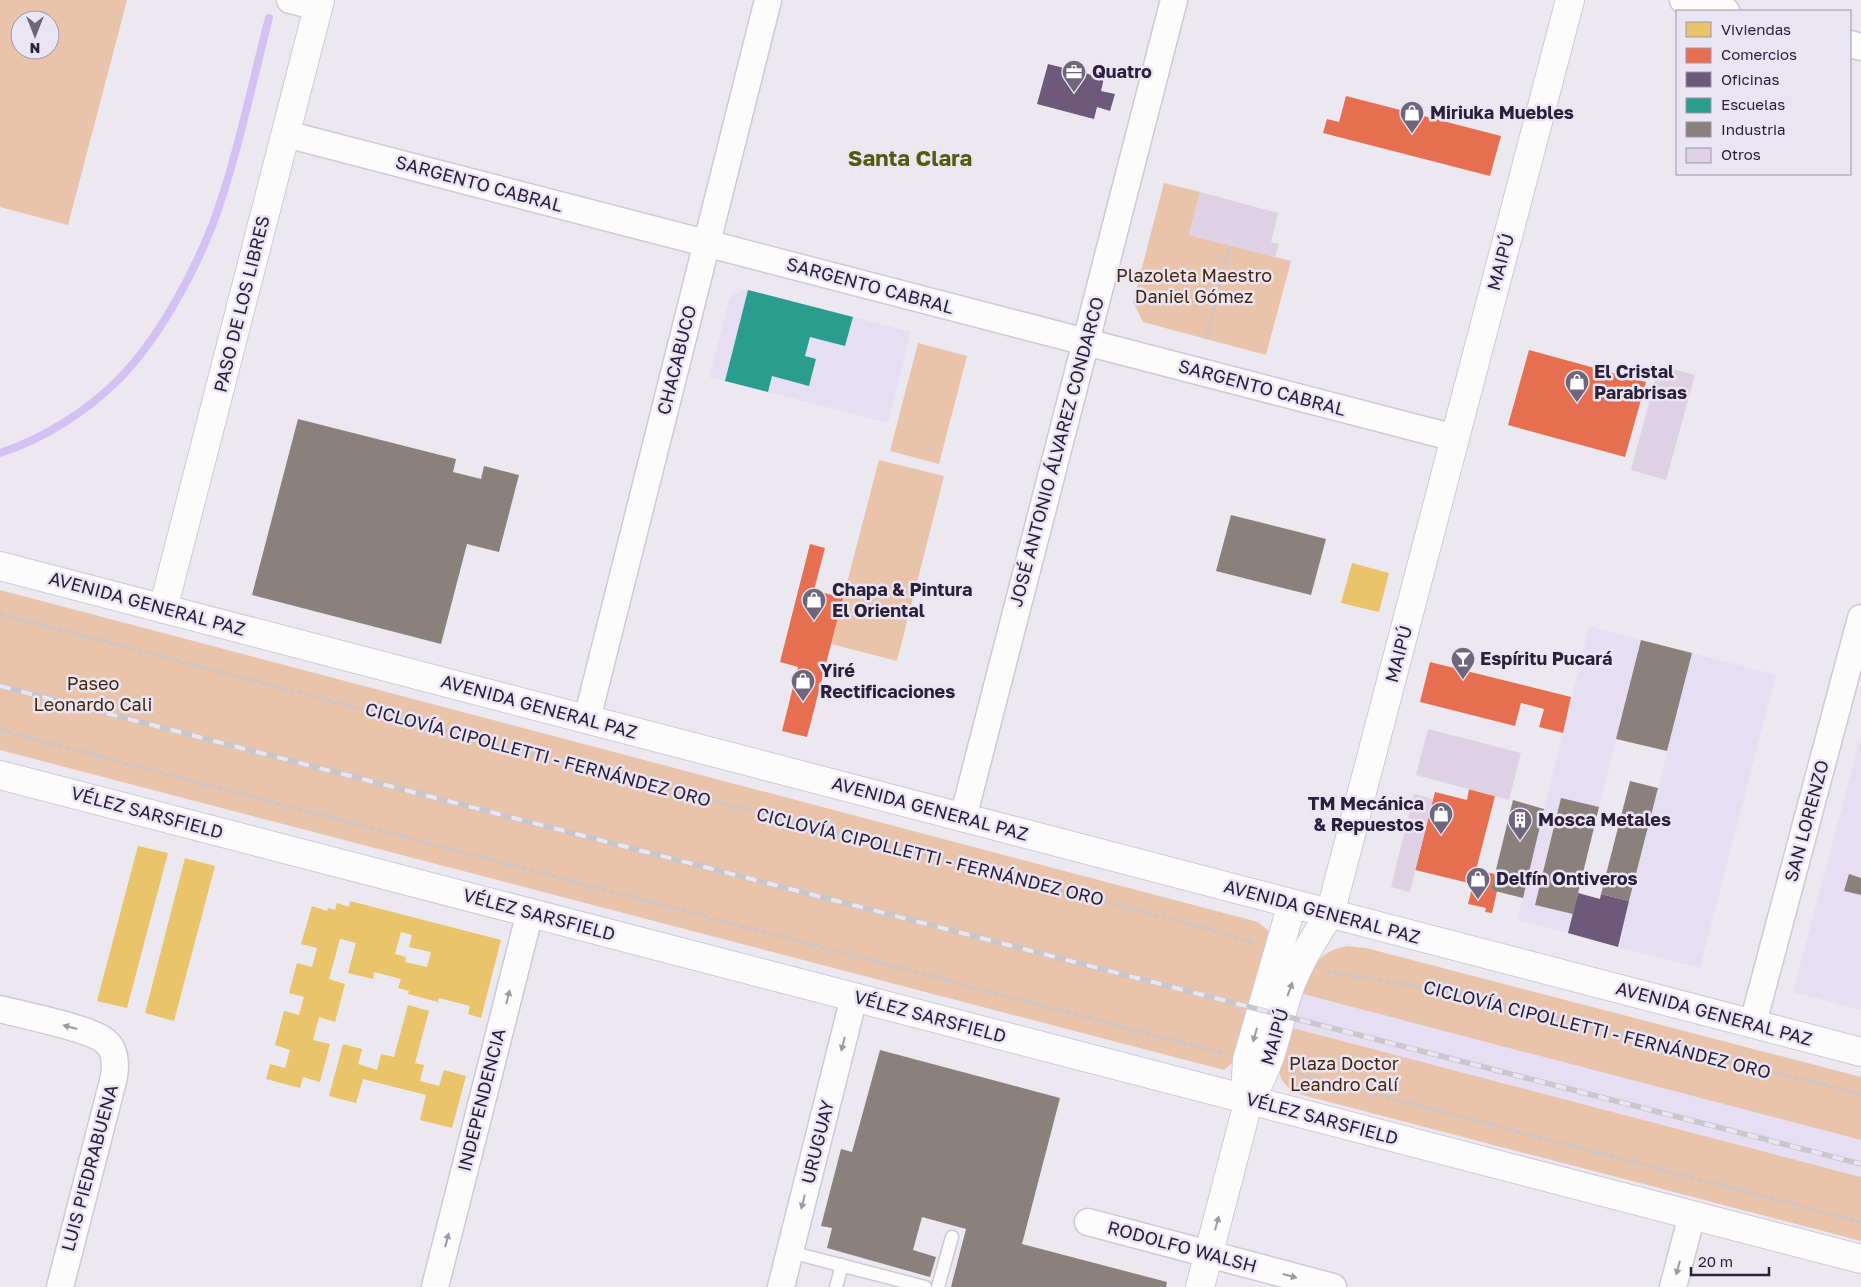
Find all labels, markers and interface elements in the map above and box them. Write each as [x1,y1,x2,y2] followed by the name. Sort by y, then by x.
[10,10,60,60] north arrow
[1676,10,1851,175] legend
[1721,20,1791,38] text: Viviendas
[30,40,40,57] text: N
[1721,45,1797,63] text: Comercios
[1061,59,1087,93] office icon: Quatro
[1092,60,1152,82] place label: Quatro
[1721,70,1779,88] text: Oficinas
[1721,95,1785,113] text: Escuelas
[1399,100,1425,134] shop icon: Miriuka Muebles
[1430,101,1574,123] place label: Miriuka Muebles
[1721,120,1786,138] text: Industria
[848,144,972,171] district label: Santa Clara
[1721,145,1761,163] text: Otros
[393,150,565,216] street label: SARGENTO CABRAL
[208,213,274,394] street label: PASO DE LOS LIBRES
[1482,231,1518,293] street label: MAIPÚ
[784,252,956,318] street label: SARGENTO CABRAL
[1116,264,1272,307] park label: Plazoleta Maestro Daniel Gómez
[1004,294,1108,609] street label: JOSÉ ANTONIO ÁLVAREZ CONDARCO
[652,303,700,417] street label: CHACABUCO
[1176,354,1348,420] street label: SARGENTO CABRAL
[1594,360,1687,403] place label: El Cristal Parabrisas
[1564,369,1590,403] shop icon: El Cristal Parabrisas
[47,566,248,640] street label: AVENIDA GENERAL PAZ
[832,578,972,621] place label: Chapa & Pintura El Oriental
[801,587,827,621] shop icon: Chapa & Pintura El Oriental
[1380,623,1416,685] street label: MAIPÚ
[1450,646,1476,680] bar icon: Espíritu Pucará
[1480,647,1612,669] place label: Espíritu Pucará
[820,659,955,702] place label: Yiré Rectificaciones
[790,668,816,702] shop icon: Yiré Rectificaciones
[439,669,640,743] street label: AVENIDA GENERAL PAZ
[34,672,152,715] park label: Paseo Leonardo Cali
[363,697,714,811] street label: CICLOVÍA CIPOLLETTI - FERNÁNDEZ ORO
[1779,757,1833,884] street label: SAN LORENZO
[830,771,1031,845] street label: AVENIDA GENERAL PAZ
[69,781,226,843] street label: VÉLEZ SARSFIELD
[1308,792,1424,835] place label: TM Mecánica & Repuestos
[1428,801,1454,835] shop icon: TM Mecánica & Repuestos
[754,802,1106,910] street label: CICLOVÍA CIPOLLETTI - FERNÁNDEZ ORO
[1507,807,1533,841] building icon: Mosca Metales
[1538,808,1671,830] place label: Mosca Metales
[1465,866,1491,900] shop icon: Delfín Ontiveros
[1496,867,1638,889] place label: Delfín Ontiveros
[1222,874,1423,948] street label: AVENIDA GENERAL PAZ
[461,883,618,945] street label: VÉLEZ SARSFIELD
[1421,975,1773,1083] street label: CICLOVÍA CIPOLLETTI - FERNÁNDEZ ORO
[1614,976,1815,1050] street label: AVENIDA GENERAL PAZ
[1286,981,1294,996] one-way arrow
[852,985,1009,1047] street label: VÉLEZ SARSFIELD
[504,990,512,1005] one-way arrow
[1255,1006,1293,1068] street label: MAIPÚ
[63,1023,78,1031] one-way arrow
[453,1026,509,1174] street label: INDEPENDENCIA
[1250,1027,1258,1042] one-way arrow
[838,1037,846,1052] one-way arrow
[1289,1052,1399,1095] park label: Plaza Doctor Leandro Calí
[56,1082,122,1254] street label: LUIS PIEDRABUENA
[1244,1087,1401,1149] street label: VÉLEZ SARSFIELD
[796,1097,838,1186] street label: URUGUAY
[798,1194,806,1209] one-way arrow
[1213,1215,1221,1230] one-way arrow
[1105,1216,1259,1277] street label: RODOLFO WALSH
[443,1232,451,1247] one-way arrow
[1691,1244,1768,1276] scale bar
[1698,1252,1733,1270] text: 20 m
[1674,1260,1682,1275] one-way arrow
[1282,1272,1297,1280] one-way arrow

